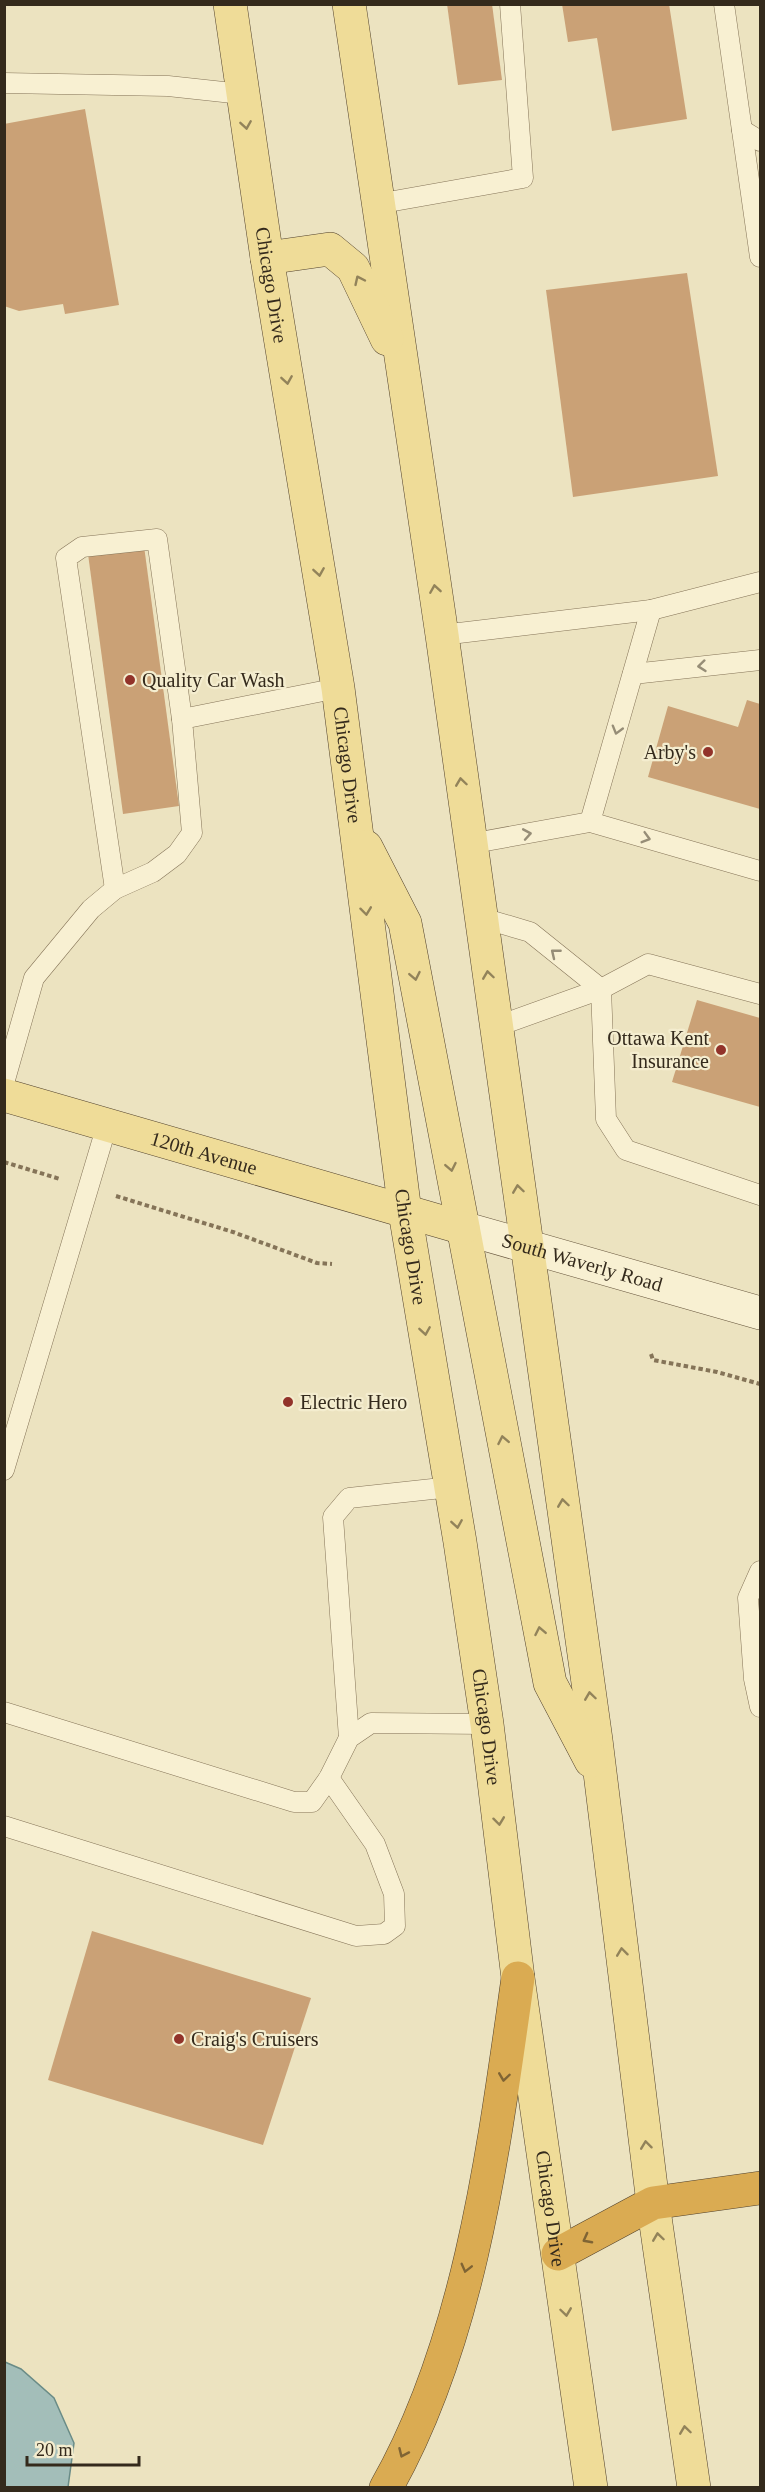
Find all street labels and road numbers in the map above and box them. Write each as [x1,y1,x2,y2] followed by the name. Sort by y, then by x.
[252,225,292,345] street label: Chicago Drive
[329,705,366,825] street label: Chicago Drive
[148,1127,260,1179] street label: 120th Avenue
[391,1187,431,1307] street label: Chicago Drive
[499,1229,665,1296] street label: South Waverly Road
[468,1667,505,1786] street label: Chicago Drive
[532,2149,570,2268] street label: Chicago Drive

